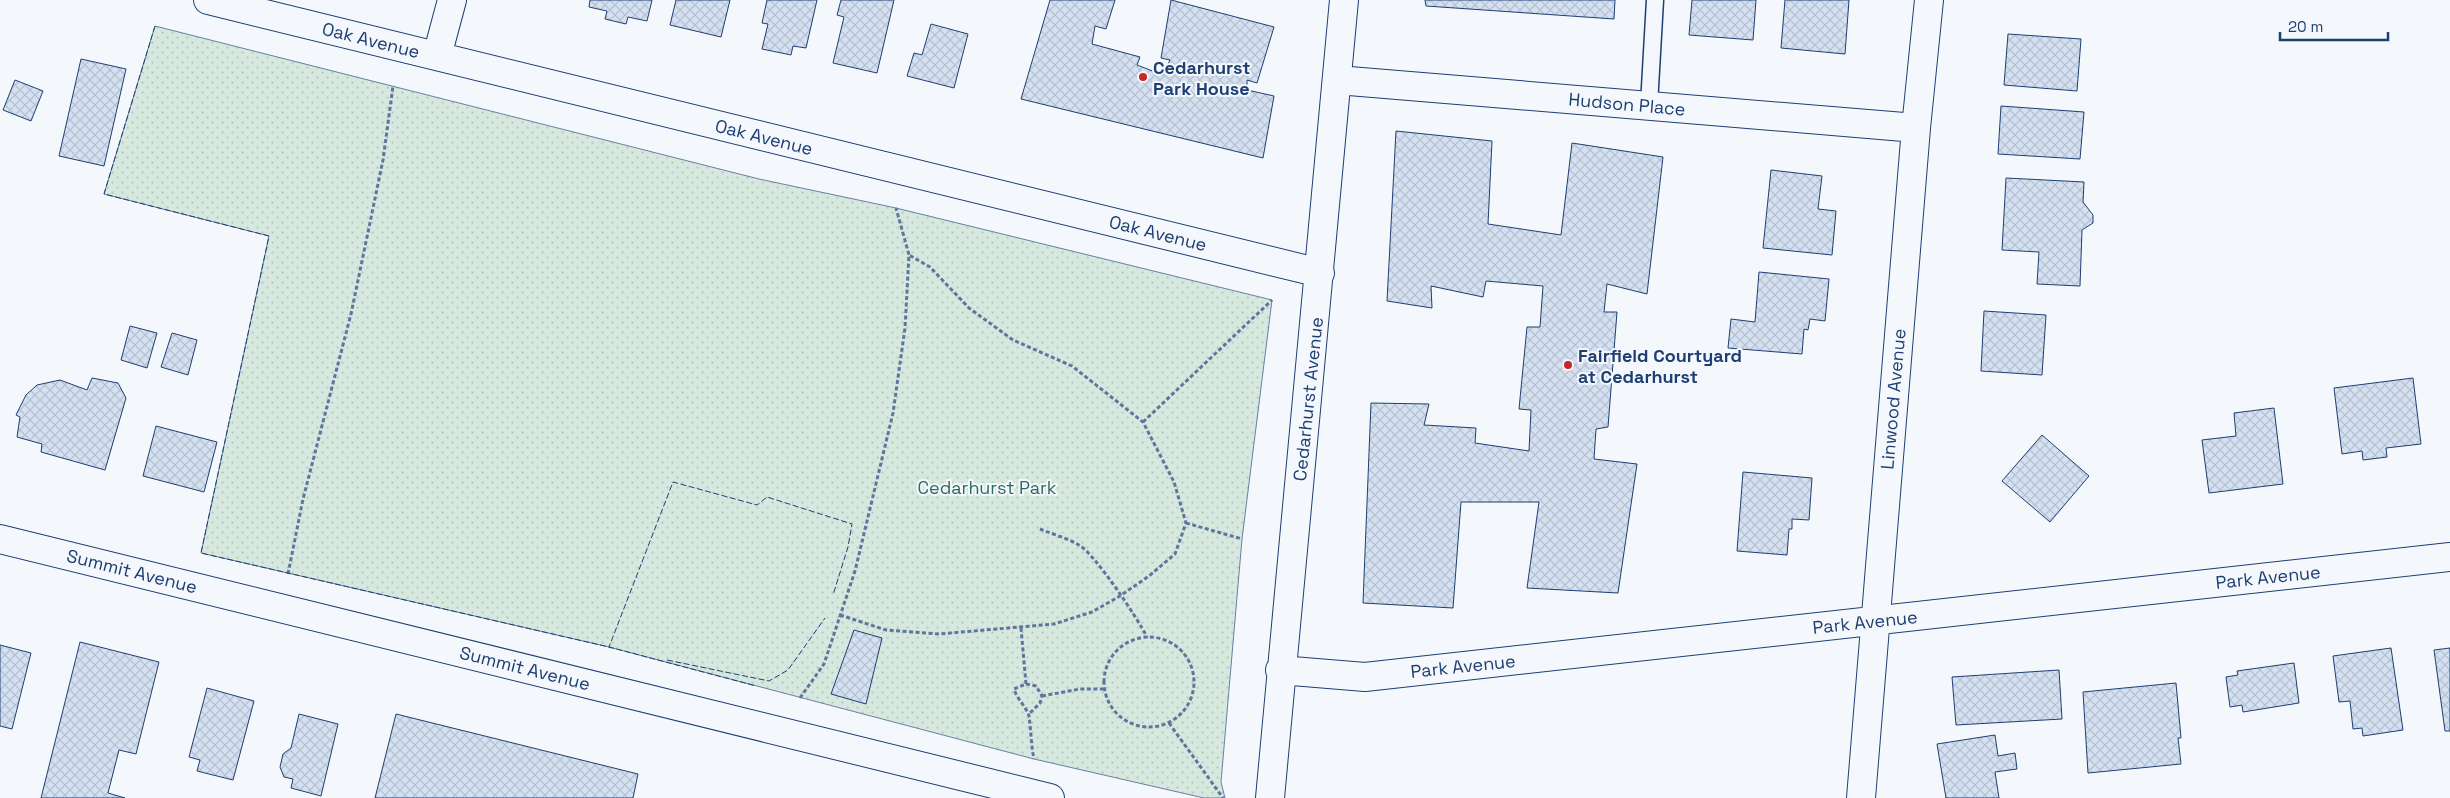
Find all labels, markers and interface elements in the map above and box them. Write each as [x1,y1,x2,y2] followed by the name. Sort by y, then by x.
[2280,10,2388,42] scale bar
[320,17,422,63] street label: Oak Avenue
[2288,17,2323,36] text: 20 m
[1153,56,1250,100] place label: Cedarhurst Park House
[1137,71,1149,83] marker: Cedarhurst Park House
[1567,87,1687,121] street label: Hudson Place
[713,114,815,160] street label: Oak Avenue
[1107,210,1209,256] street label: Oak Avenue
[1288,316,1328,482] street label: Cedarhurst Avenue
[1875,328,1911,470] street label: Linwood Avenue
[1578,344,1742,388] place label: Fairfield Courtyard at Cedarhurst
[1562,359,1574,371] marker: Fairfield Courtyard at Cedarhurst
[917,476,1057,499] park label: Cedarhurst Park
[64,544,200,598] street label: Summit Avenue
[2214,560,2322,594] street label: Park Avenue
[1811,605,1919,639] street label: Park Avenue
[457,641,593,695] street label: Summit Avenue
[1409,649,1517,683] street label: Park Avenue

